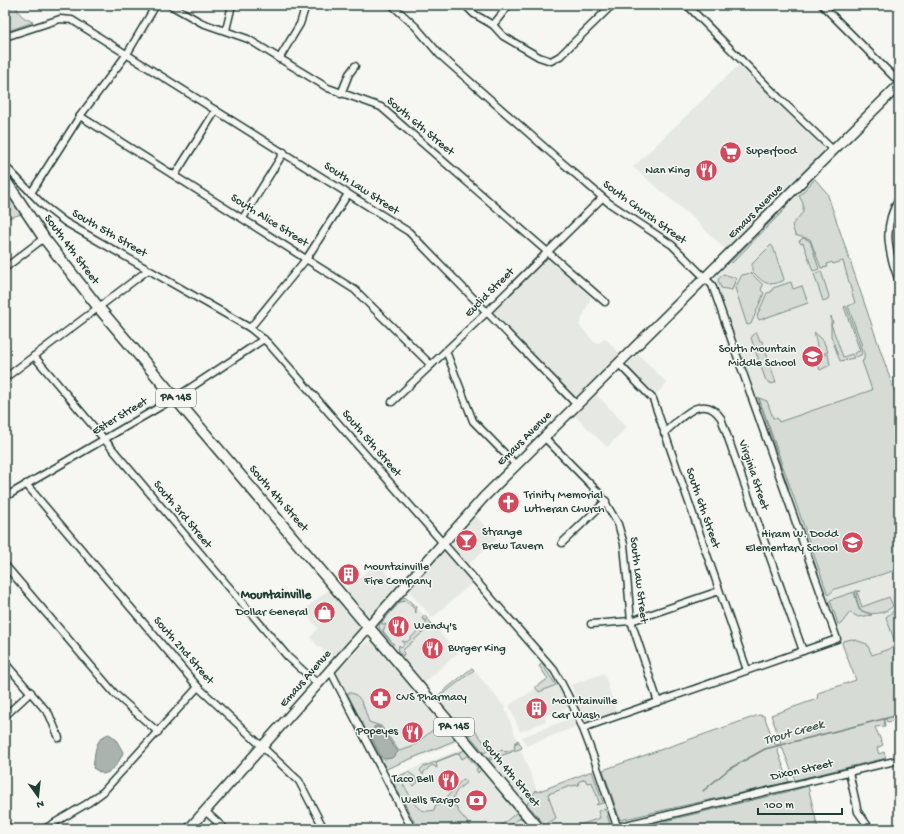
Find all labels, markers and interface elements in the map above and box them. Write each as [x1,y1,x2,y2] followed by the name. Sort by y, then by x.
[383,95,457,160] street label: South 6th Street
[718,139,744,165] supermarket icon: Superfood
[746,145,798,159] place label: Superfood
[693,158,719,184] restaurant icon: Nan King
[321,159,402,219] street label: South Law Street
[645,164,690,178] place label: Nan King
[600,178,689,249] street label: South Church Street
[726,181,787,242] street label: Emaus Avenue
[228,191,311,251] street label: South Alice Street
[69,207,150,262] street label: South 5th Street
[40,212,102,288] street label: South 4th Street
[462,265,518,321] street label: Euclid Street
[719,343,796,371] place label: South Mountain Middle School
[799,344,825,370] school or university icon: South Mountain Middle School
[156,389,196,407] road number: PA 145
[90,394,151,439] street label: Ester Street
[338,408,405,481] street label: South 5th Street
[495,408,556,469] street label: Emaus Avenue
[734,437,772,513] street label: Virginia Street
[245,463,311,536] street label: South 4th Street
[682,466,723,551] street label: South 6th Street
[150,478,215,552] street label: South 3rd Street
[523,489,605,517] place label: Trinity Memorial Lutheran Church
[496,490,522,516] church icon: Trinity Memorial Lutheran Church
[481,526,544,554] place label: Strange Brew Tavern
[454,527,480,553] bar icon: Strange Brew Tavern
[746,528,839,556] place label: Hiram W. Dodd Elementary School
[840,529,866,555] school or university icon: Hiram W. Dodd Elementary School
[626,536,650,625] street label: South Law Street
[363,561,432,589] place label: Mountainville Fire Company
[336,562,362,588] building icon: Mountainville Fire Company
[241,588,313,603] district label: Mountainville
[311,600,337,626] shop icon: Dollar General
[235,606,308,620] place label: Dollar General
[150,614,217,689] street label: South 2nd Street
[386,614,412,640] restaurant icon: Wendy's
[414,620,457,634] place label: Wendy's
[419,636,445,662] restaurant icon: Burger King
[447,642,506,656] place label: Burger King
[277,647,335,711] street label: Emaus Avenue
[367,685,393,711] pharmacy icon: CVS Pharmacy
[396,691,467,705] place label: CVS Pharmacy
[552,695,618,723] place label: Mountainville Car Wash
[523,696,549,722] building icon: Mountainville Car Wash
[762,717,827,749] water label: Trout Creek
[434,718,474,736] road number: PA 145
[400,719,426,745] restaurant icon: Popeyes
[356,725,399,739] place label: Popeyes
[478,738,543,811] street label: South 4th Street
[769,757,836,785] street label: Dixon Street
[436,767,462,793] restaurant icon: Taco Bell
[391,773,434,787] place label: Taco Bell
[18,776,58,816] north arrow
[463,788,489,814] bank icon: Wells Fargo
[758,790,842,816] scale bar
[401,794,460,808] place label: Wells Fargo
[35,797,45,810] text: N
[763,799,794,813] text: 100 m

